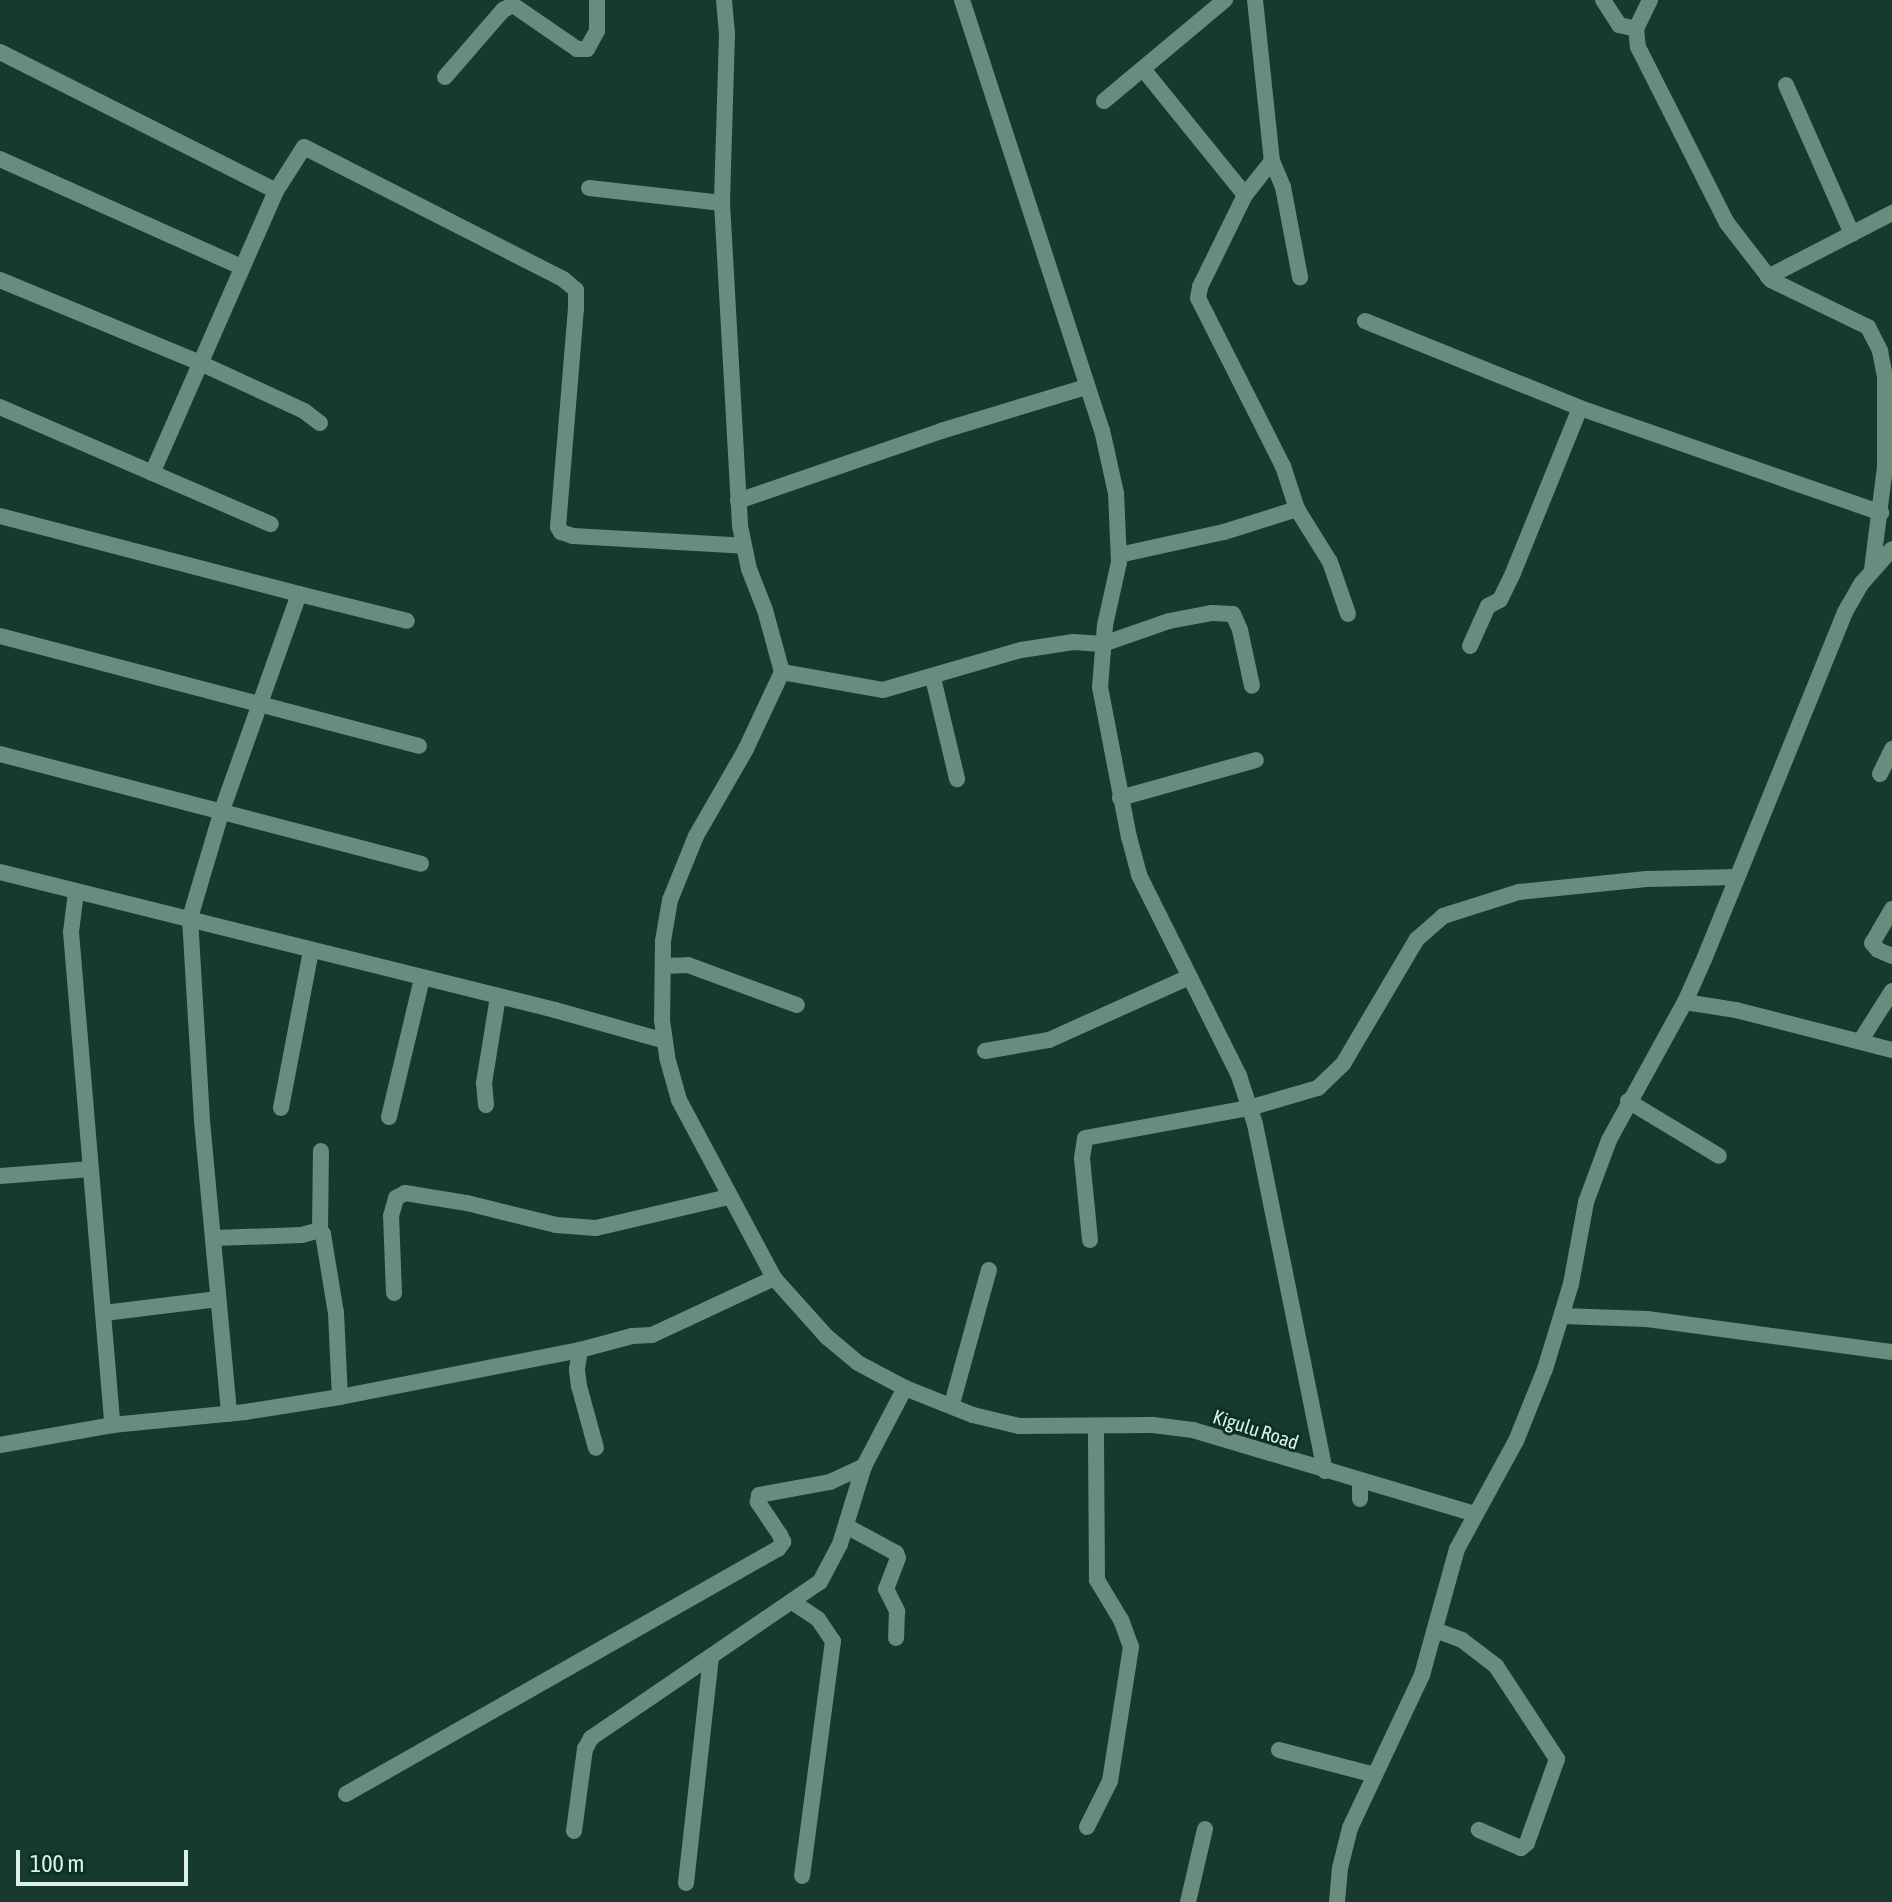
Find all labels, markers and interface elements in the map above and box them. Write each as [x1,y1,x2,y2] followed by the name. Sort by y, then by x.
[1210,1404,1302,1454] street label: Kigulu Road
[20,1834,192,1884] scale bar
[30,1850,84,1877] text: 100 m

